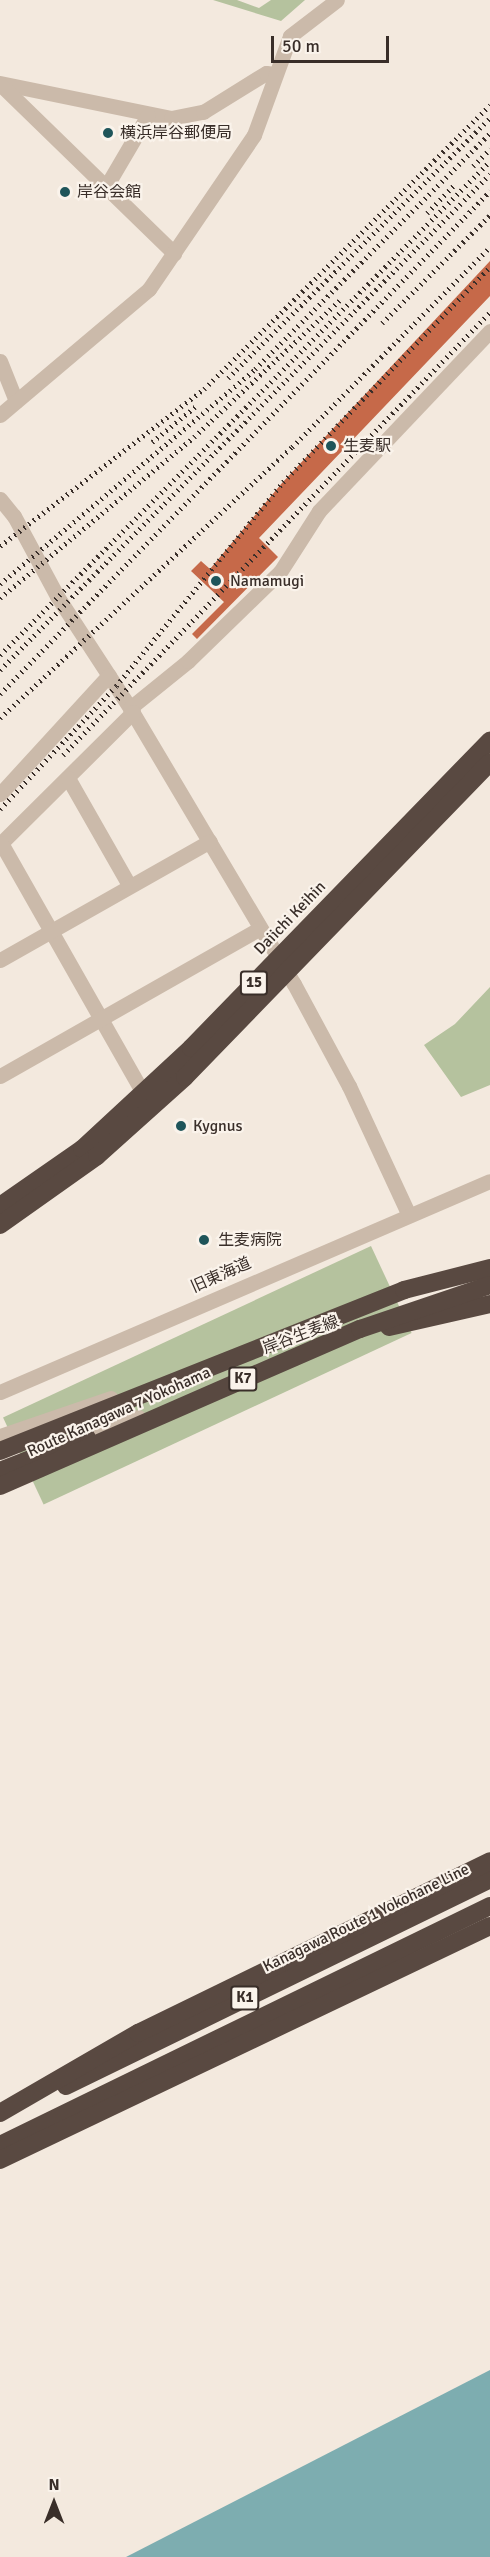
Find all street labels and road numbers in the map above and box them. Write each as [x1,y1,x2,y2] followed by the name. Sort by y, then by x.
[250,877,330,959] street label: Daiichi Keihin
[239,971,269,995] road number: 15
[188,1253,254,1297] street label: 旧東海道
[260,1312,342,1358] street label: 岸谷生麦線
[24,1363,214,1461] street label: Route Kanagawa 7 Yokohama
[228,1367,258,1391] road number: K7
[260,1860,472,1976] street label: Kanagawa Route 1 Yokohane Line
[230,1986,260,2010] road number: K1

